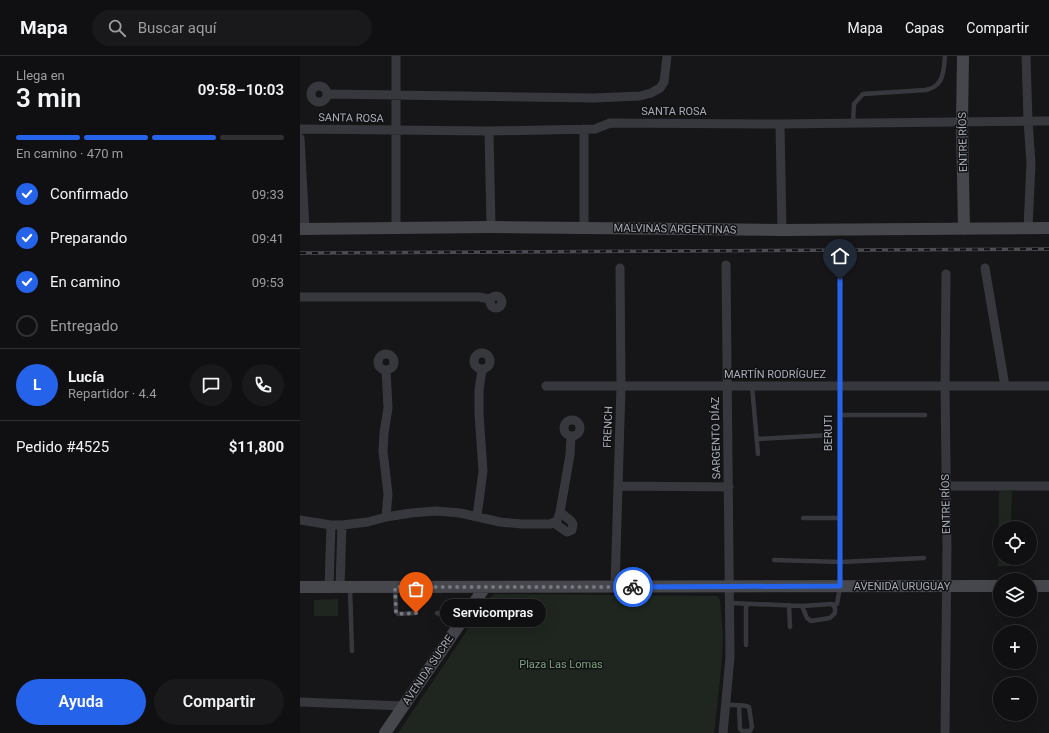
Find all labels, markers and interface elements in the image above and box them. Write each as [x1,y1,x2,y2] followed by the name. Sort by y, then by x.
[92,10,372,46] search box
[20,16,68,39] text: Mapa
[106,17,128,39] icon: search
[138,19,217,37] text: Buscar aquí
[848,20,883,36] text: Mapa
[905,20,944,36] text: Capas
[966,20,1029,36] text: Compartir
[16,68,65,83] text: Llega en
[198,81,284,99] text: 09:58–10:03
[16,83,81,113] text: 3 min
[641,105,708,118] street label: SANTA ROSA
[318,111,385,125] street label: SANTA ROSA
[956,111,970,172] street label: ENTRE RÍOS
[16,146,123,161] text: En camino · 470 m
[16,183,38,205] icon: check
[50,185,128,203] text: Confirmado
[252,187,284,202] text: 09:33
[613,221,737,237] street label: MALVINAS ARGENTINAS
[16,227,38,249] icon: check
[50,229,127,247] text: Preparando
[252,231,284,246] text: 09:41
[823,239,857,280] pin
[829,245,851,267] icon: home
[16,271,38,293] icon: check
[50,273,120,291] text: En camino
[252,275,284,290] text: 09:53
[50,317,118,335] text: Entregado
[190,364,232,406] button: chat
[242,364,284,406] button: phone
[68,368,104,386] text: Lucía
[724,368,826,381] street label: MARTÍN RODRÍGUEZ
[33,376,41,394] text: L
[68,386,156,401] text: Repartidor · 4.4
[709,396,723,479] street label: SARGENTO DÍAZ
[601,406,615,448] street label: FRENCH
[822,415,835,451] street label: BERUTI
[16,438,109,456] text: Pedido #4525
[229,438,284,456] text: $11,800
[939,473,953,534] street label: ENTRE RÍOS
[993,521,1037,721] map controls
[993,521,1037,565] button: locate
[613,567,653,607] courier
[399,572,433,613] pin
[993,573,1037,617] button: layers
[622,576,644,598] icon: bike
[405,578,427,600] icon: bag
[854,580,951,593] street label: AVENIDA URUGUAY
[440,599,546,627] callout: Servicompras
[453,605,533,620] text: Servicompras
[993,625,1037,669] button: +
[400,633,456,707] street label: AVENIDA SUCRE
[519,658,603,671] park label: Plaza Las Lomas
[993,677,1037,721] button: −
[16,679,146,725] button: Ayuda
[154,679,284,725] button: Compartir

